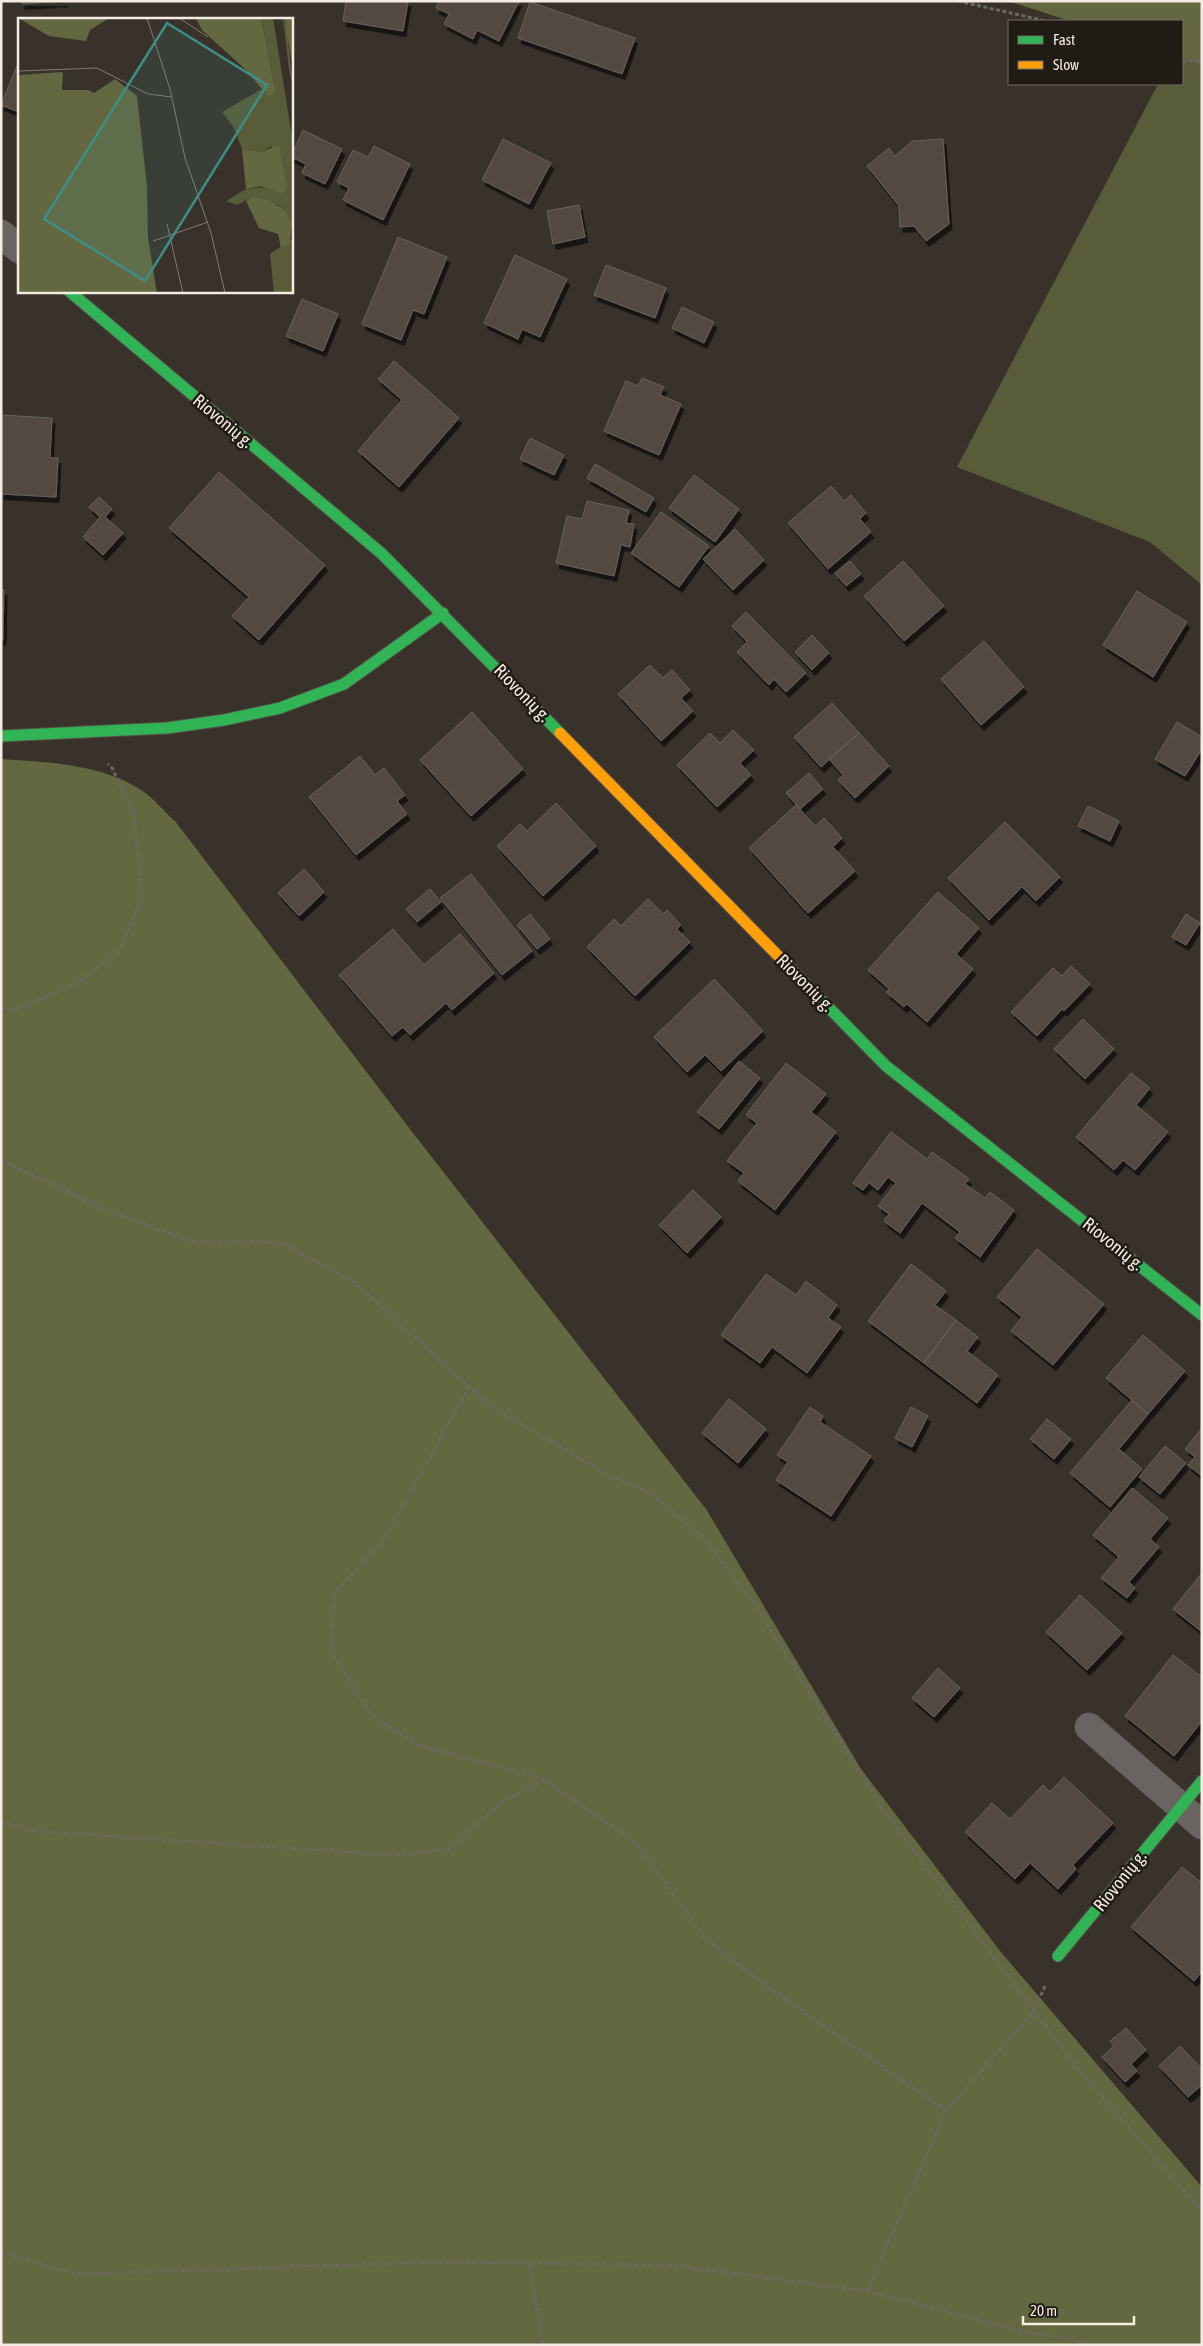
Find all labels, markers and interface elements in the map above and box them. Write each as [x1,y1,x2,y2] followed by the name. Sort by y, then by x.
[18,18,292,292] inset map
[1008,20,1183,85] legend
[1053,31,1075,48] text: Fast
[1053,56,1079,73] text: Slow
[189,389,258,452] street label: Riovonių g.
[490,659,555,726] street label: Riovonių g.
[772,950,838,1016] street label: Riovonių g.
[1079,1213,1148,1274] street label: Riovonių g.
[1089,1846,1150,1915] street label: Riovonių g.
[1023,2294,1134,2326] scale bar
[1030,2302,1057,2319] text: 20 m

